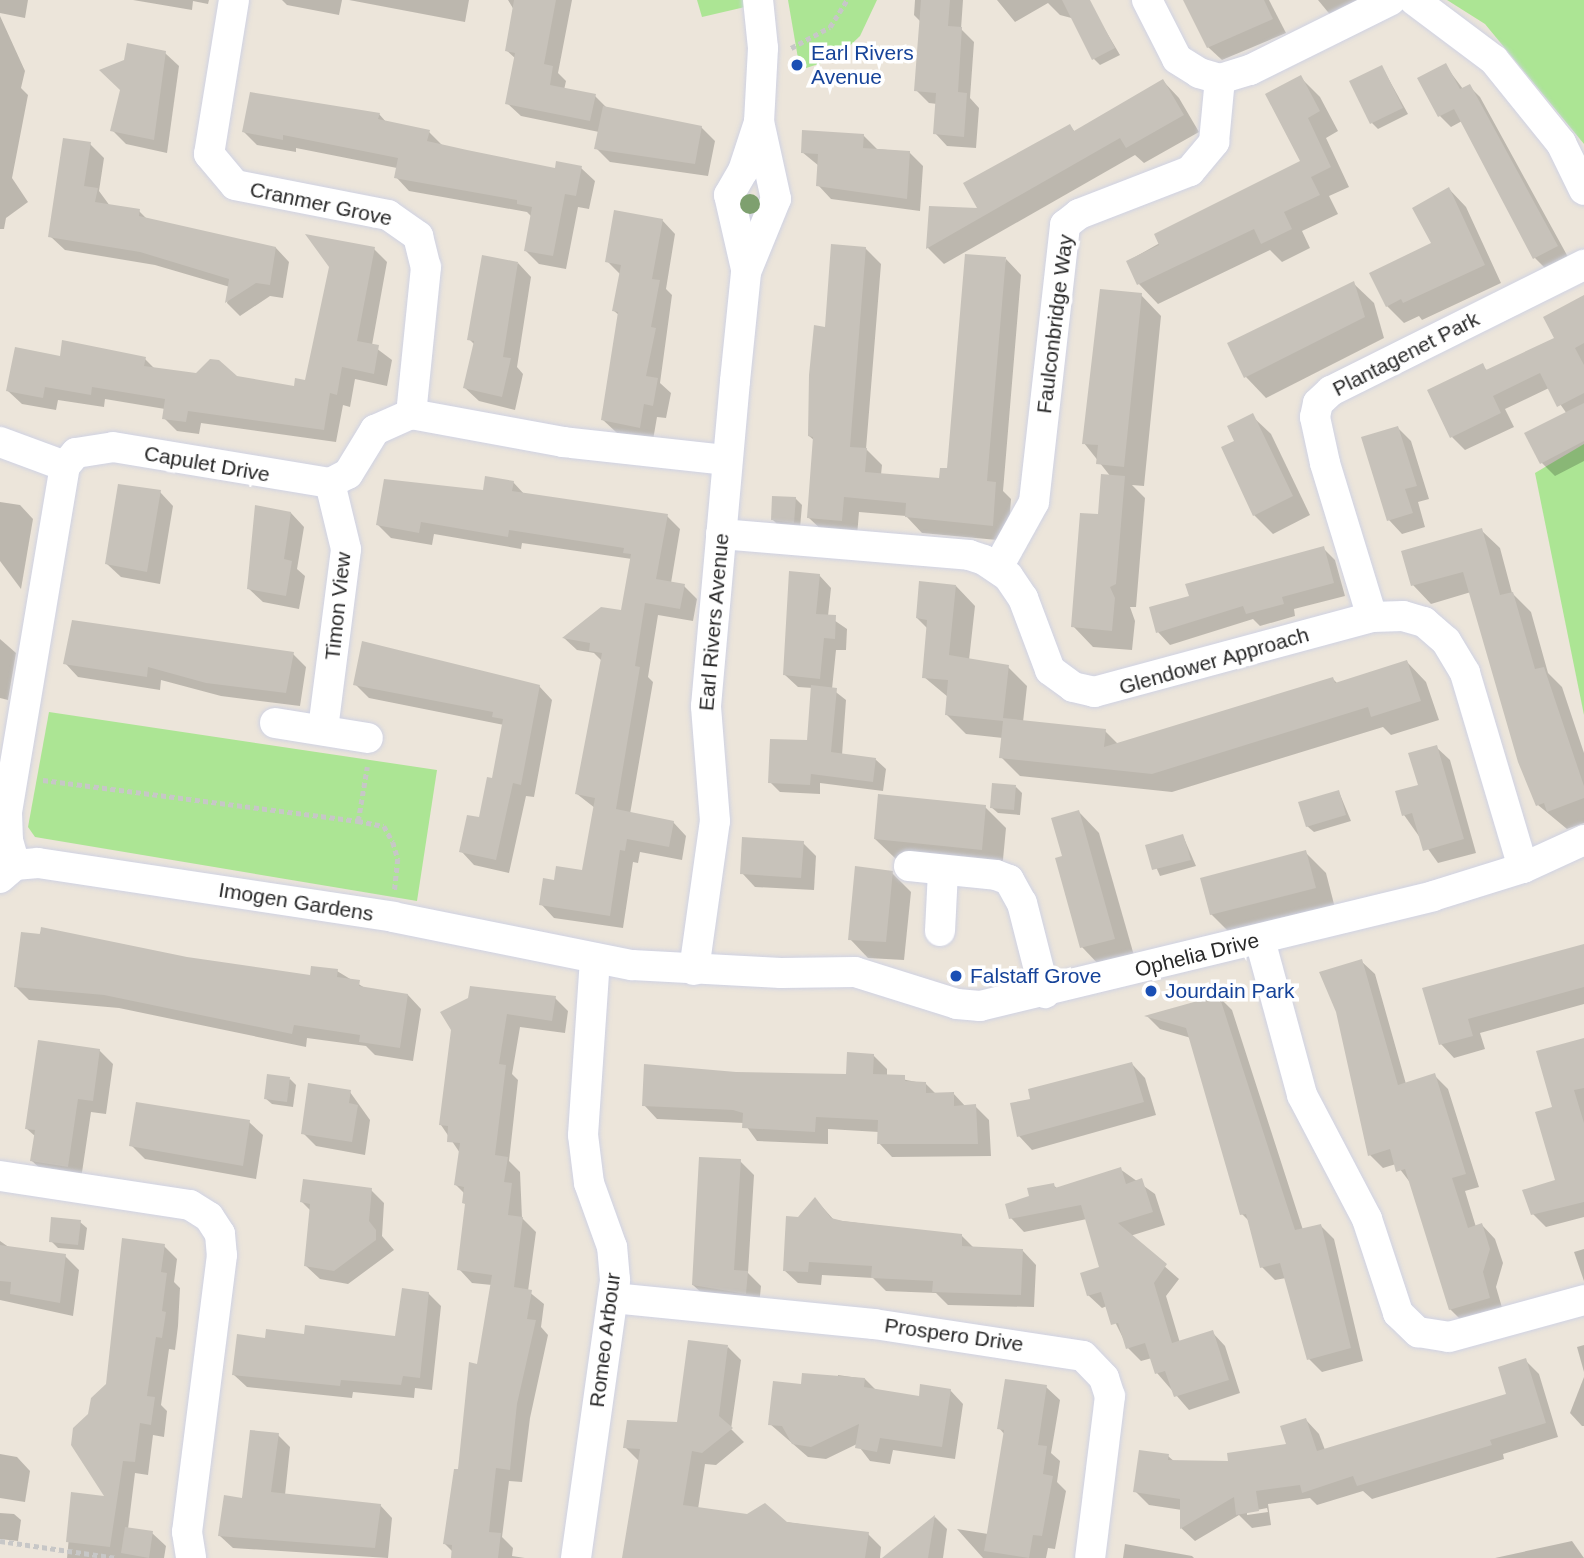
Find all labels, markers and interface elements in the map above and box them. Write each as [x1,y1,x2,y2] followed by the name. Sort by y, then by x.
[811,40,914,90] place label: Earl Rivers Avenue
[789,57,805,73] marker: Earl Rivers Avenue
[248,177,394,231] street label: Cranmer Grove
[1032,233,1078,415] street label: Faulconbridge Way
[1329,306,1483,402] street label: Plantagenet Park
[142,441,272,487] street label: Capulet Drive
[694,532,734,712] street label: Earl Rivers Avenue
[320,551,356,661] street label: Timon View
[1116,622,1312,700] street label: Glendower Approach
[217,877,375,927] street label: Imogen Gardens
[1132,927,1262,983] street label: Ophelia Drive
[970,963,1101,989] place label: Falstaff Grove
[948,968,964,984] marker: Falstaff Grove
[1165,978,1295,1004] place label: Jourdain Park
[1143,983,1159,999] marker: Jourdain Park
[584,1271,626,1409] street label: Romeo Arbour
[883,1313,1025,1357] street label: Prospero Drive

